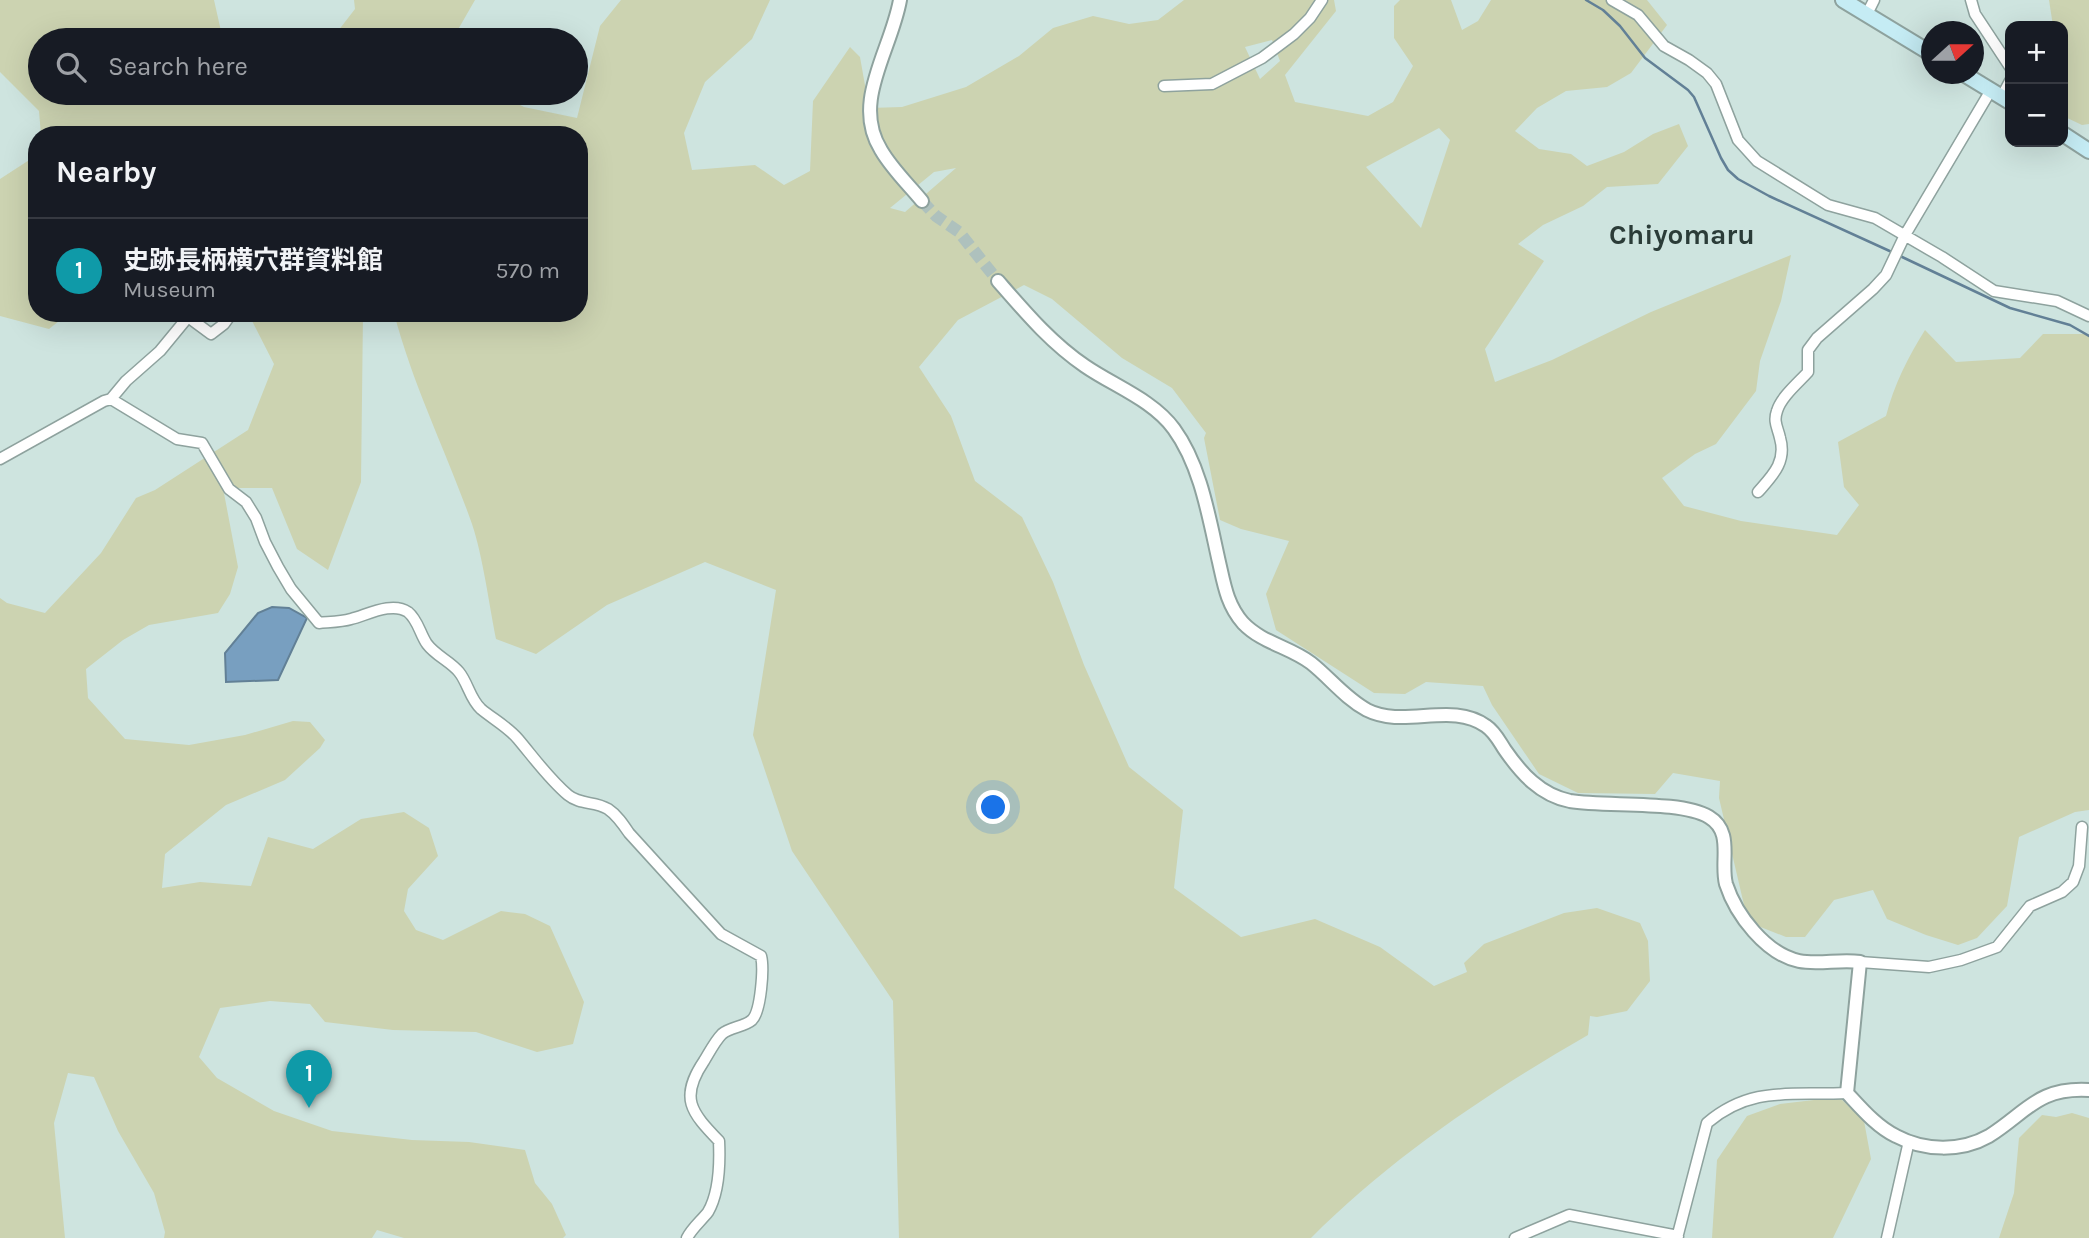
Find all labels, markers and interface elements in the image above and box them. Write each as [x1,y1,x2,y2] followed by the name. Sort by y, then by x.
[1921,21,1984,84] north arrow
[2005,21,2068,147] map controls
[2005,21,2068,84] button: +
[28,28,588,105] search box
[52,48,90,86] icon: search
[108,51,248,82] text: Search here
[2005,84,2068,147] button: −
[56,154,156,190] text: Nearby
[1609,218,1755,251] district label: Chiyomaru
[123,245,383,276] text: 史跡長柄横穴群資料館
[75,257,83,284] text: 1
[496,257,560,284] text: 570 m
[123,276,216,303] text: Museum
[976,790,1010,824] your location
[286,1050,332,1108] pin: 1

